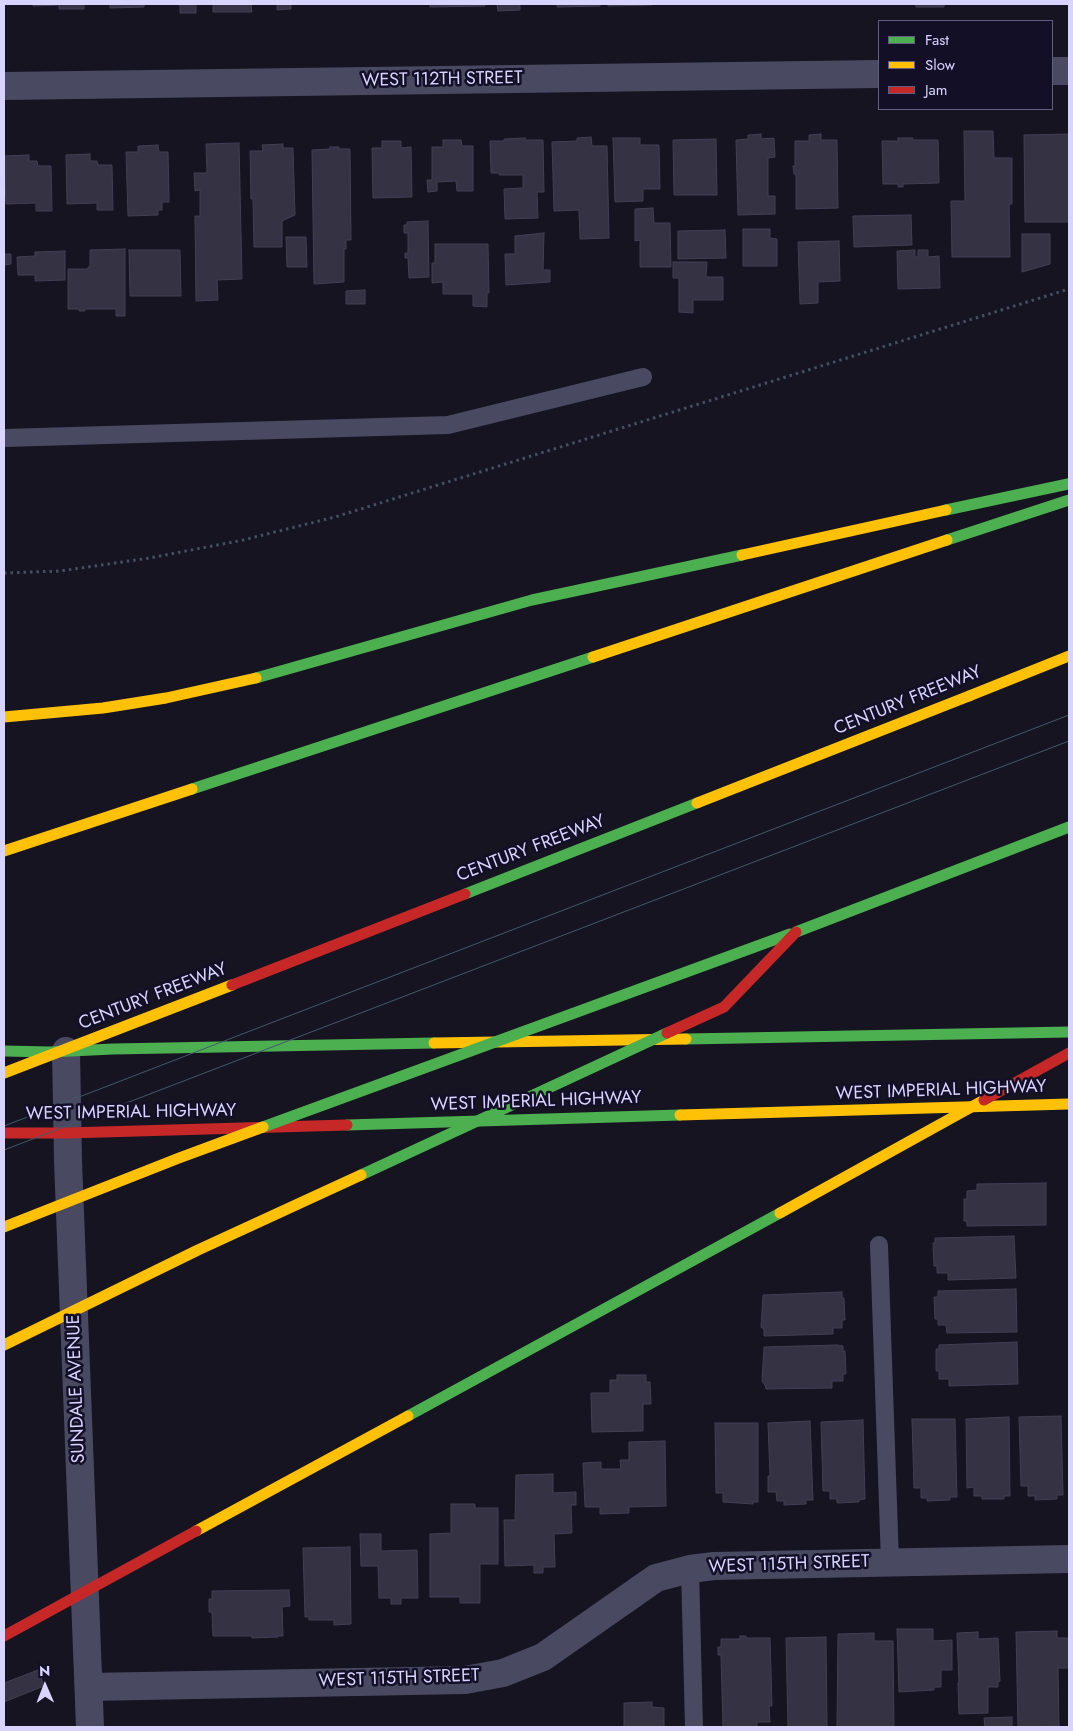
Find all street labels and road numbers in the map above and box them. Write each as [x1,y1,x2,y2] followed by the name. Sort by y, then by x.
[361,68,523,92] street label: WEST 112TH STREET
[831,662,985,740] street label: CENTURY FREEWAY
[454,811,608,887] street label: CENTURY FREEWAY
[76,959,230,1035] street label: CENTURY FREEWAY
[835,1077,1047,1105] street label: WEST IMPERIAL HIGHWAY
[430,1088,642,1116] street label: WEST IMPERIAL HIGHWAY
[25,1100,237,1126] street label: WEST IMPERIAL HIGHWAY
[64,1314,90,1464] street label: SUNDALE AVENUE
[708,1551,870,1579] street label: WEST 115TH STREET
[318,1665,480,1693] street label: WEST 115TH STREET

